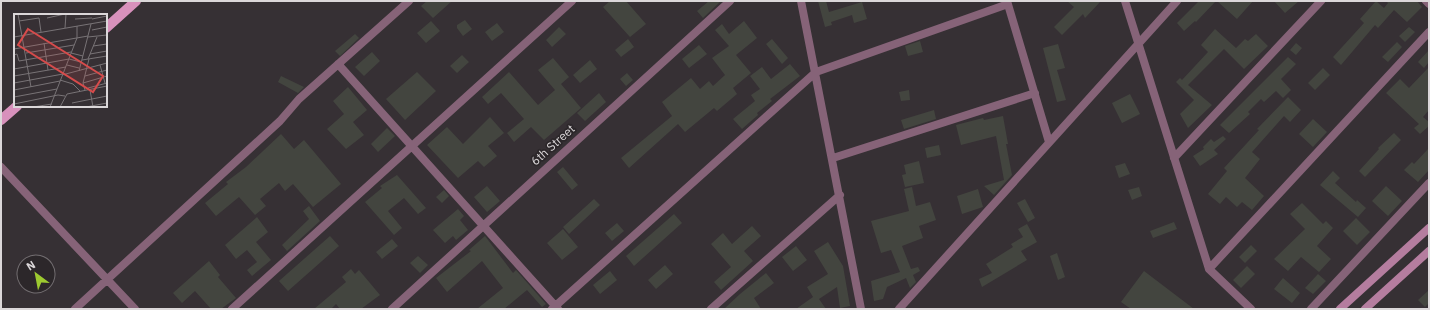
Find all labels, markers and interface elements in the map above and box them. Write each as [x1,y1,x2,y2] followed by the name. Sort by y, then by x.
[14,14,107,107] inset map
[528,121,578,168] street label: 6th Street
[16,254,56,294] north arrow
[24,257,38,274] text: N

